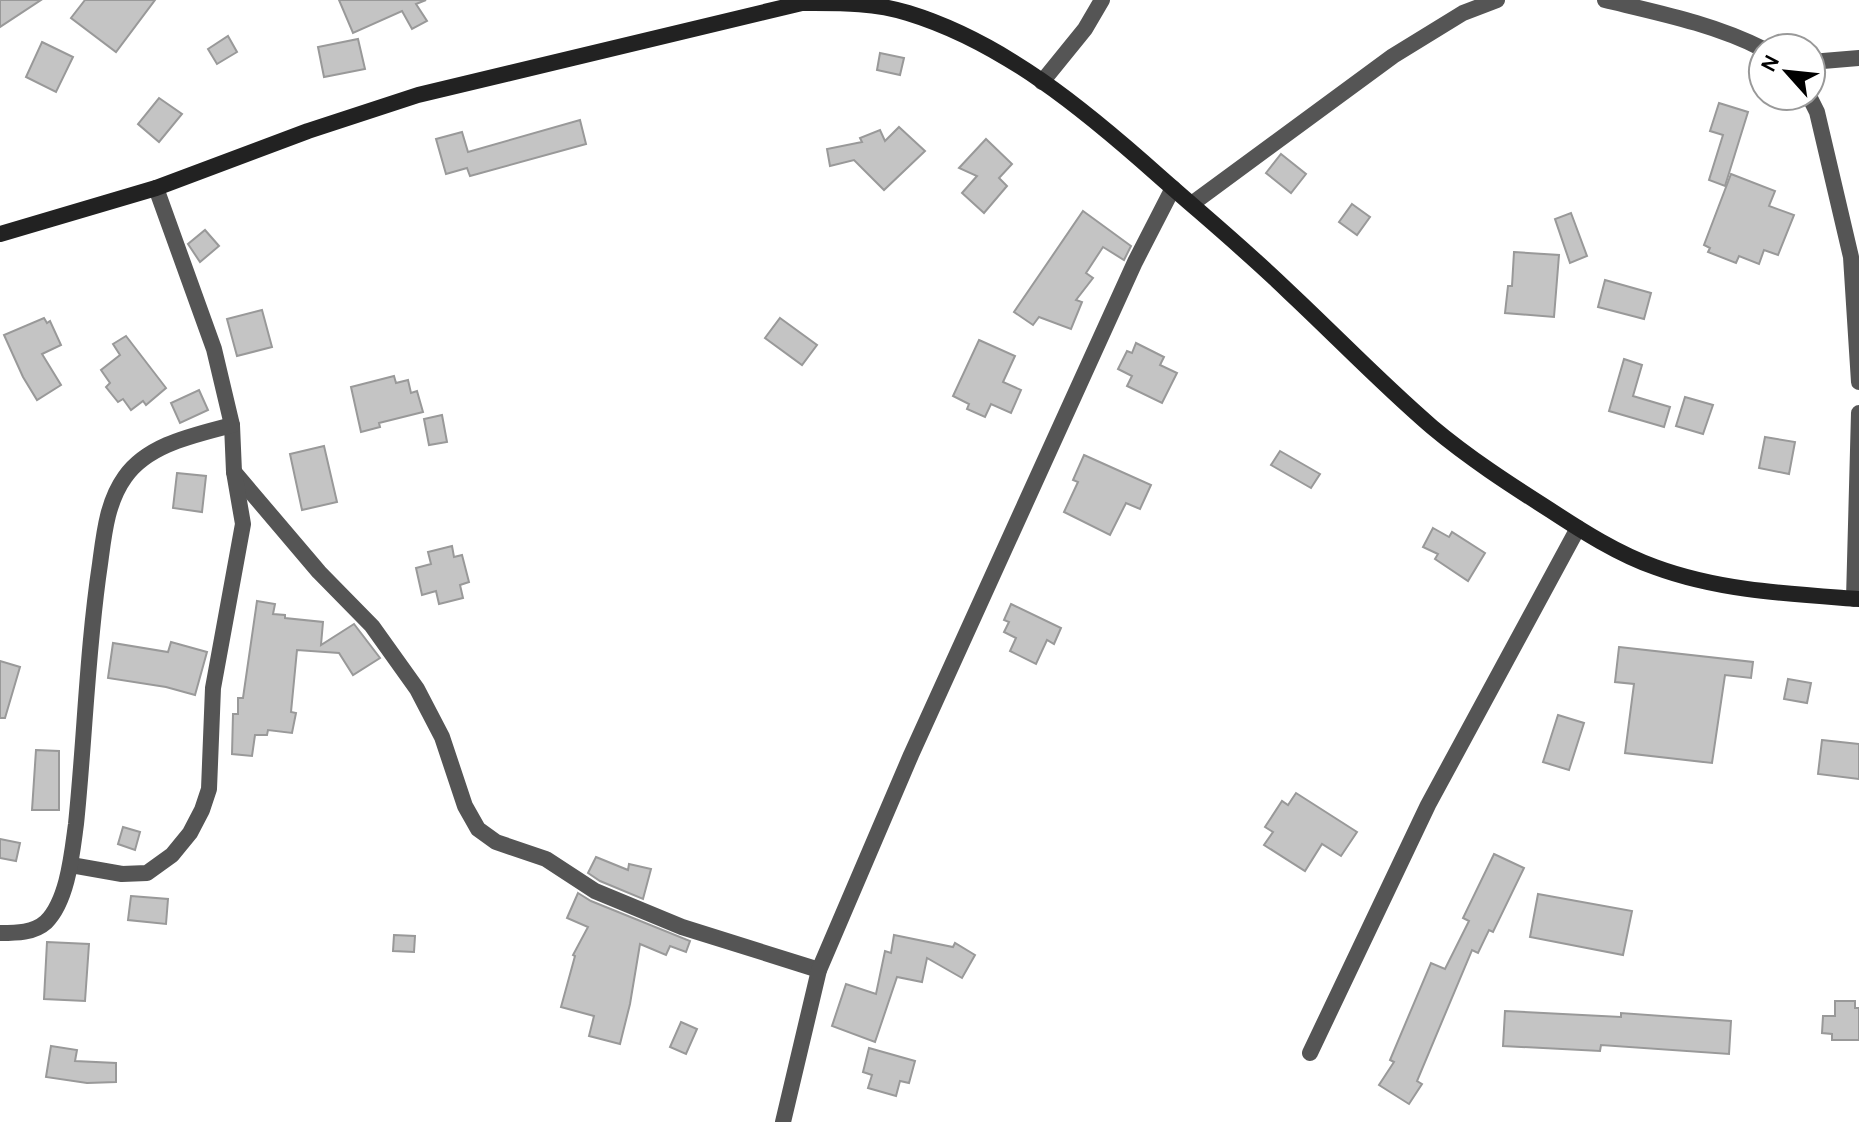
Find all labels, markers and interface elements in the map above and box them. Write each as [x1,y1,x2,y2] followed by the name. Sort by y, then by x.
[1747,32,1827,112] north arrow
[1755,50,1785,76] text: N

